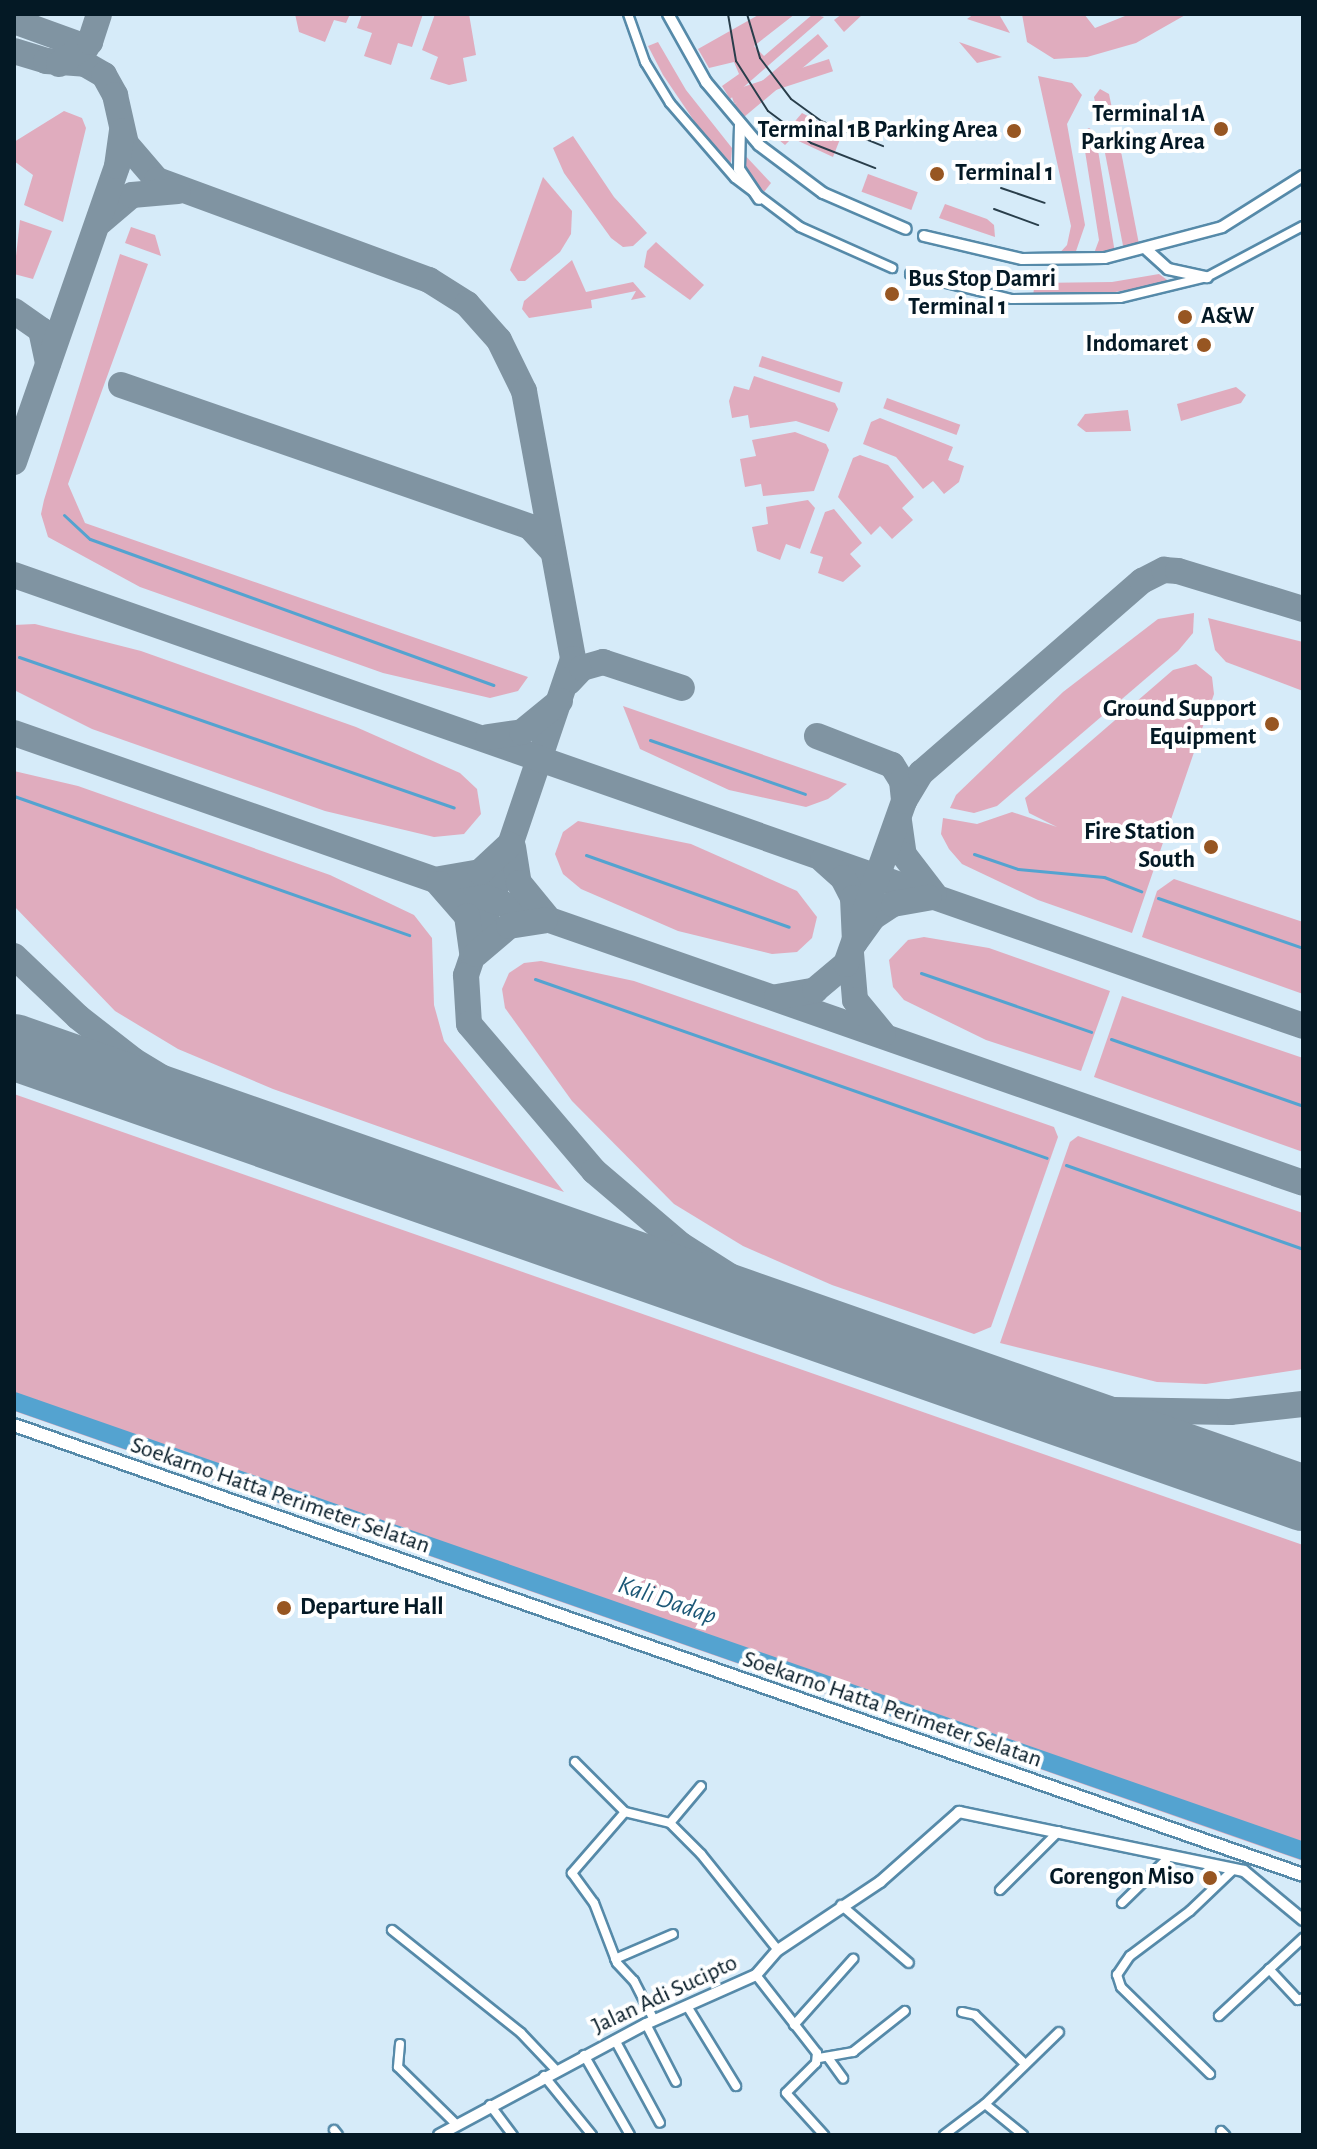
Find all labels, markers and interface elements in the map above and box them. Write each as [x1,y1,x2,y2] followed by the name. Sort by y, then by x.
[1081,101,1205,157] place label: Terminal 1A Parking Area
[758,117,998,145] place label: Terminal 1B Parking Area
[1212,120,1230,138] marker: Terminal 1A Parking Area
[1005,122,1023,140] marker: Terminal 1B Parking Area
[955,160,1054,188] place label: Terminal 1
[926,163,948,185] marker: Terminal 1
[908,266,1056,322] place label: Bus Stop Damri Terminal 1
[883,285,901,303] marker: Bus Stop Damri Terminal 1
[1201,303,1254,331] place label: A&W
[1176,308,1194,326] marker: A&W
[1085,331,1188,359] place label: Indomaret
[1195,336,1213,354] marker: Indomaret
[1103,696,1256,752] place label: Ground Support Equipment
[1263,715,1281,733] marker: Ground Support Equipment
[1084,819,1195,875] place label: Fire Station South
[1202,838,1220,856] marker: Fire Station South
[127,1431,433,1561] street label: Soekarno Hatta Perimeter Selatan
[614,1570,720,1632] water label: Kali Dadap
[300,1594,444,1622] place label: Departure Hall
[275,1599,293,1617] marker: Departure Hall
[739,1645,1045,1775] street label: Soekarno Hatta Perimeter Selatan
[1050,1864,1194,1892] place label: Gorengon Miso
[1201,1869,1219,1887] marker: Gorengon Miso
[588,1949,742,2041] street label: Jalan Adi Sucipto

